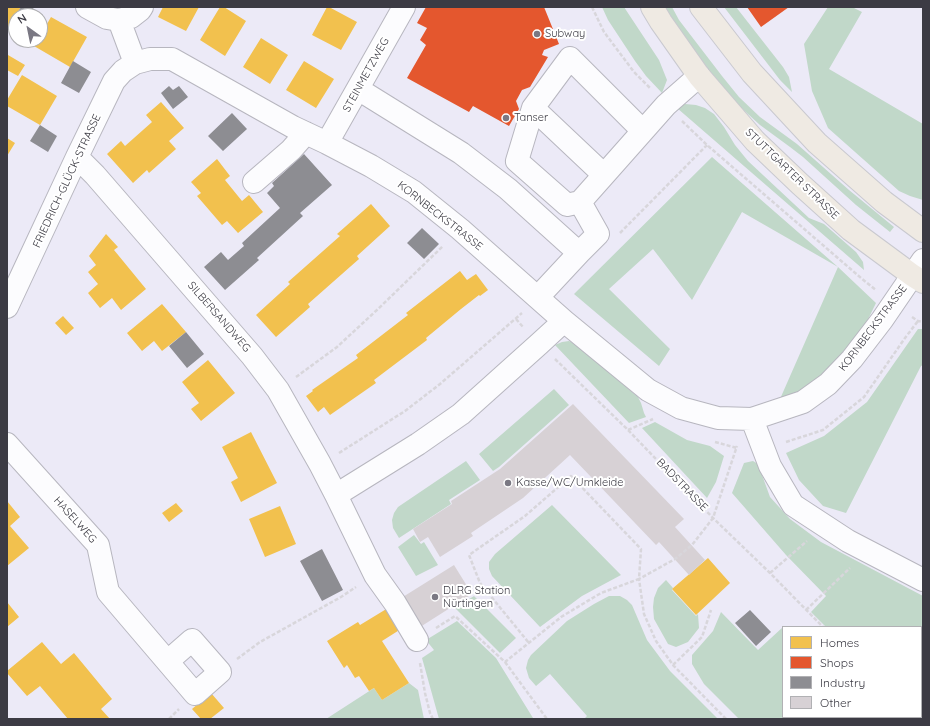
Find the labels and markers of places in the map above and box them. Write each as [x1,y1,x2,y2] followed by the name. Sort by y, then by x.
[545,27,585,41] place label: Subway
[532,29,542,39] marker: Subway
[514,111,548,125] place label: Tanser
[501,113,511,123] marker: Tanser
[516,476,623,490] place label: Kasse/WC/Umkleide
[503,478,513,488] marker: Kasse/WC/Umkleide
[443,584,510,610] place label: DLRG Station Nürtingen
[430,592,440,602] marker: DLRG Station Nürtingen

